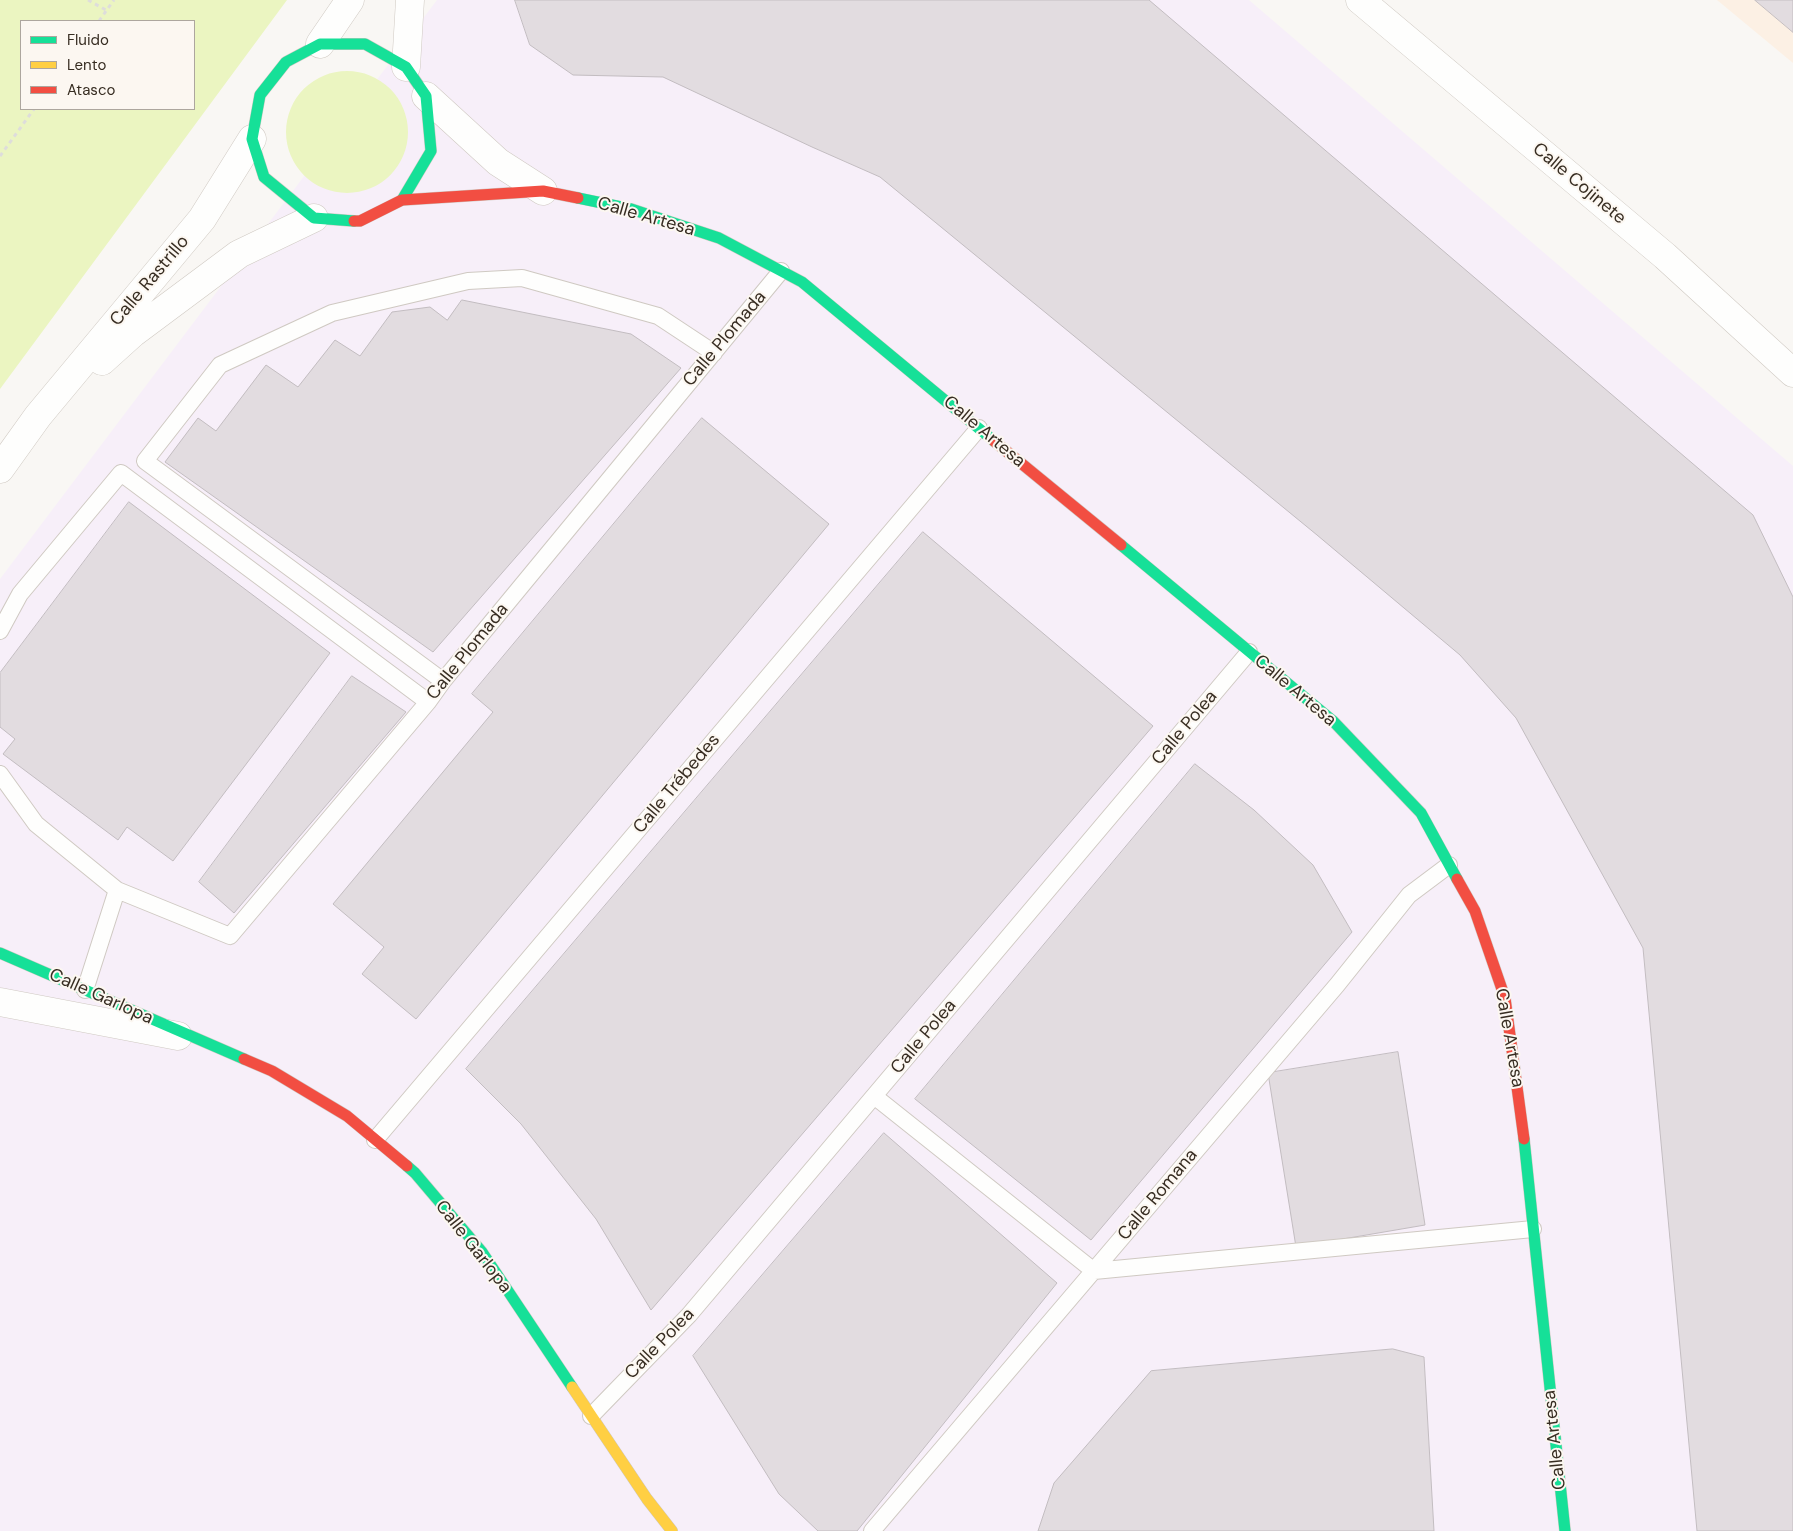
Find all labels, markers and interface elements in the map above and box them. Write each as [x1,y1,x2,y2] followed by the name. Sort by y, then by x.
[20,20,195,110] legend
[67,30,109,50] text: Fluido
[67,55,106,75] text: Lento
[67,80,115,100] text: Atasco
[1528,139,1630,229] street label: Calle Cojinete
[595,193,697,241] street label: Calle Artesa
[106,231,194,331] street label: Calle Rastrillo
[679,287,771,391] street label: Calle Plomada
[939,392,1029,472] street label: Calle Artesa
[423,599,513,705] street label: Calle Plomada
[1250,651,1340,731] street label: Calle Artesa
[1148,686,1222,770] street label: Calle Polea
[629,730,725,838] street label: Calle Trébedes
[46,964,156,1030] street label: Calle Garlopa
[1490,987,1528,1089] street label: Calle Artesa
[887,995,961,1079] street label: Calle Polea
[1114,1145,1202,1245] street label: Calle Romana
[430,1196,516,1298] street label: Calle Garlopa
[621,1304,699,1384] street label: Calle Polea
[1539,1389,1571,1491] street label: Calle Artesa

